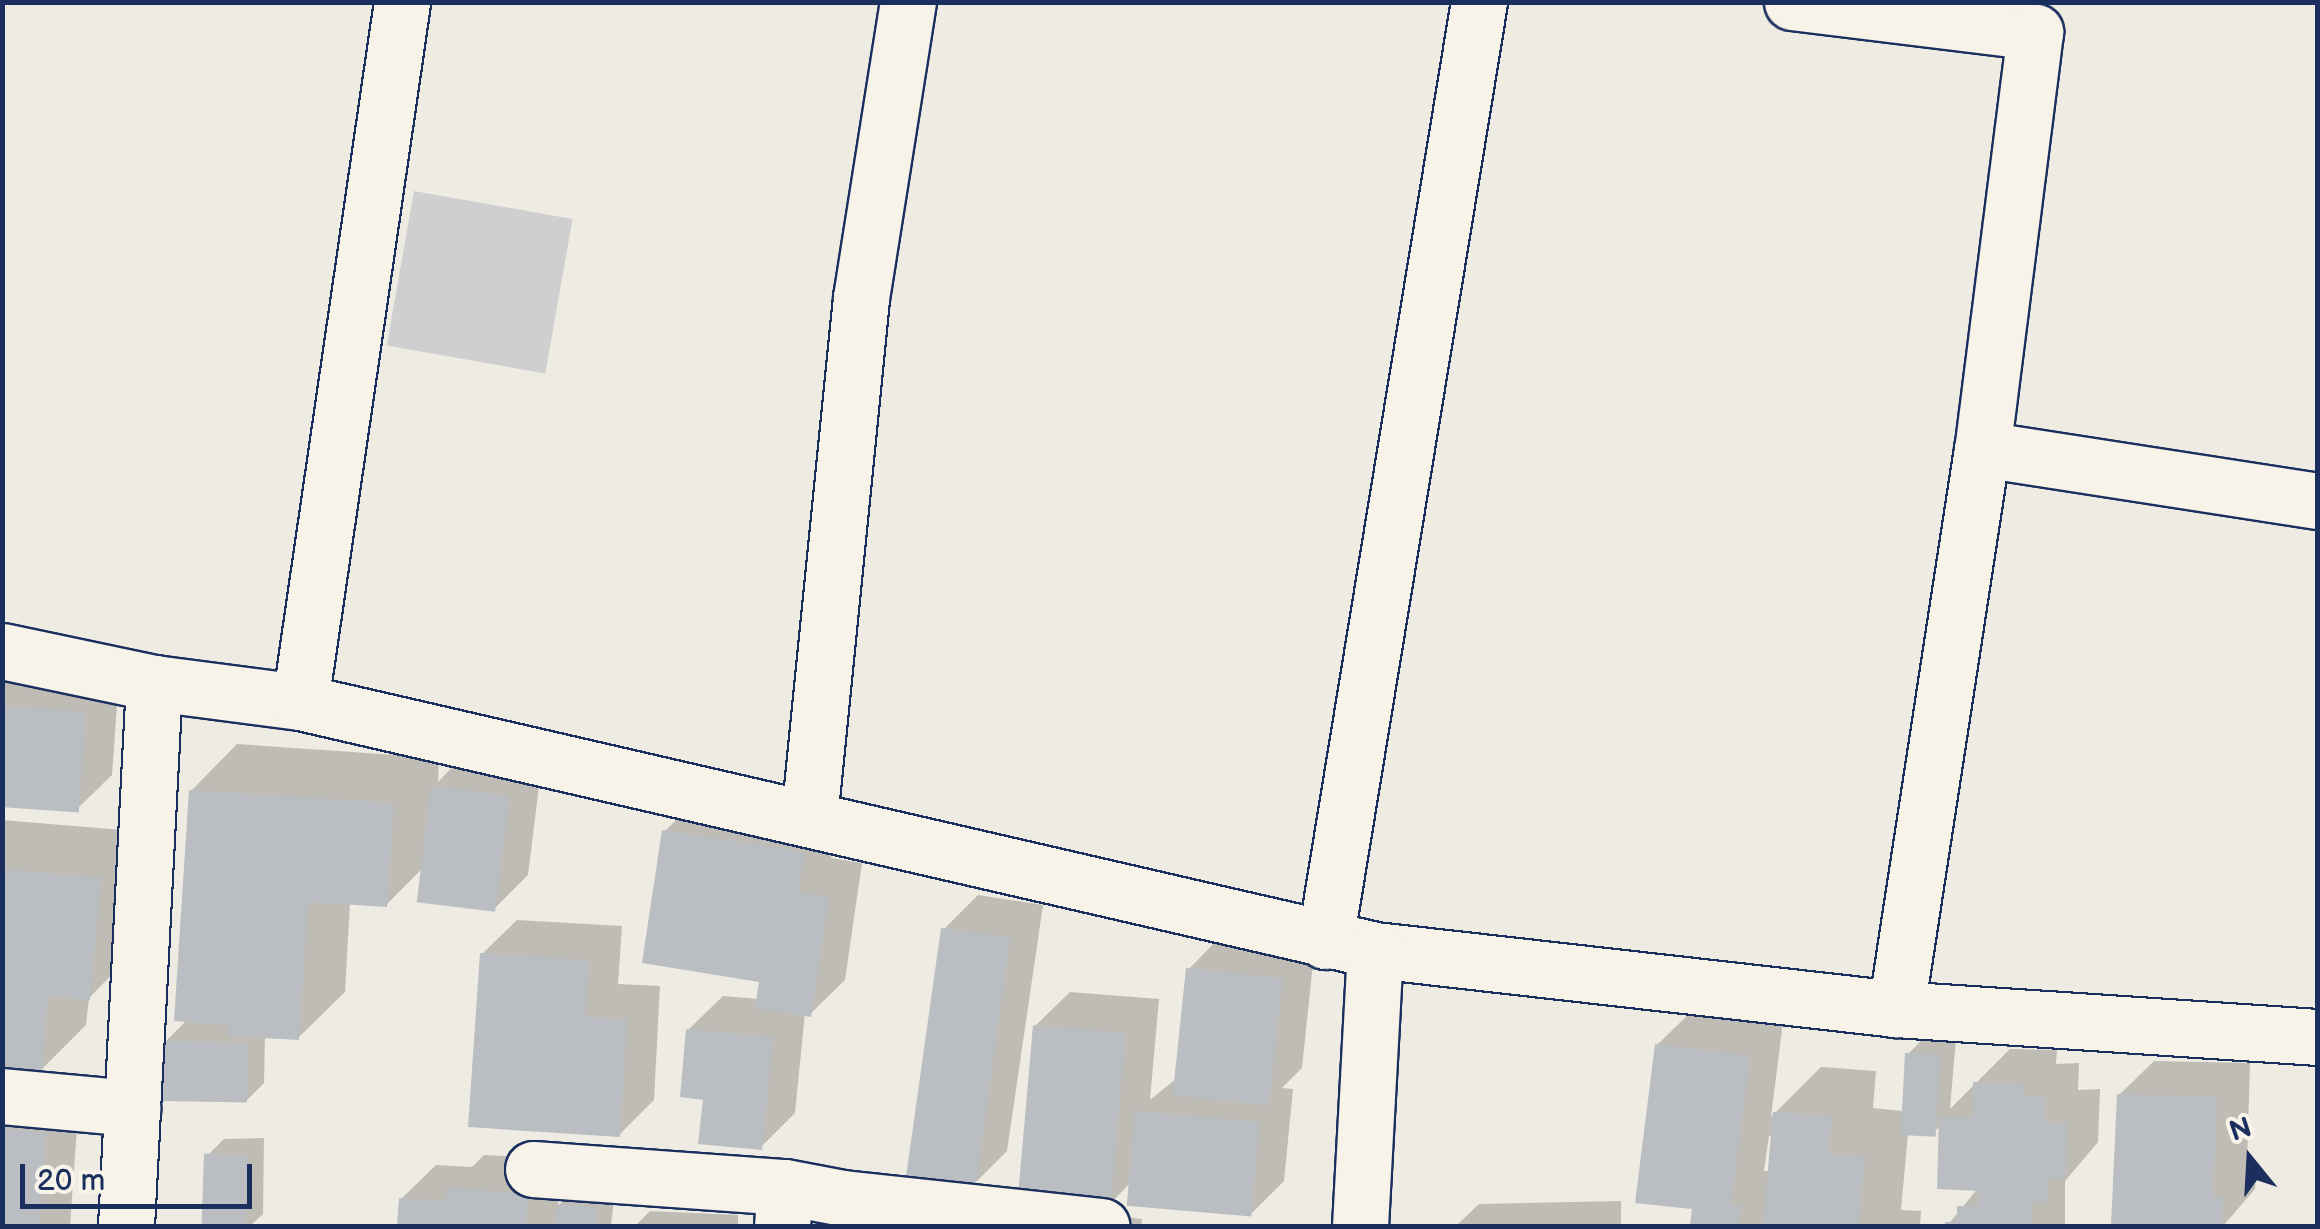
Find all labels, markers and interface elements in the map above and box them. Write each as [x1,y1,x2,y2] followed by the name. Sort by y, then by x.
[2200,1109,2300,1209] north arrow
[2225,1111,2256,1149] text: N
[25,1144,258,1206] scale bar
[37,1163,105,1199] text: 20 m

